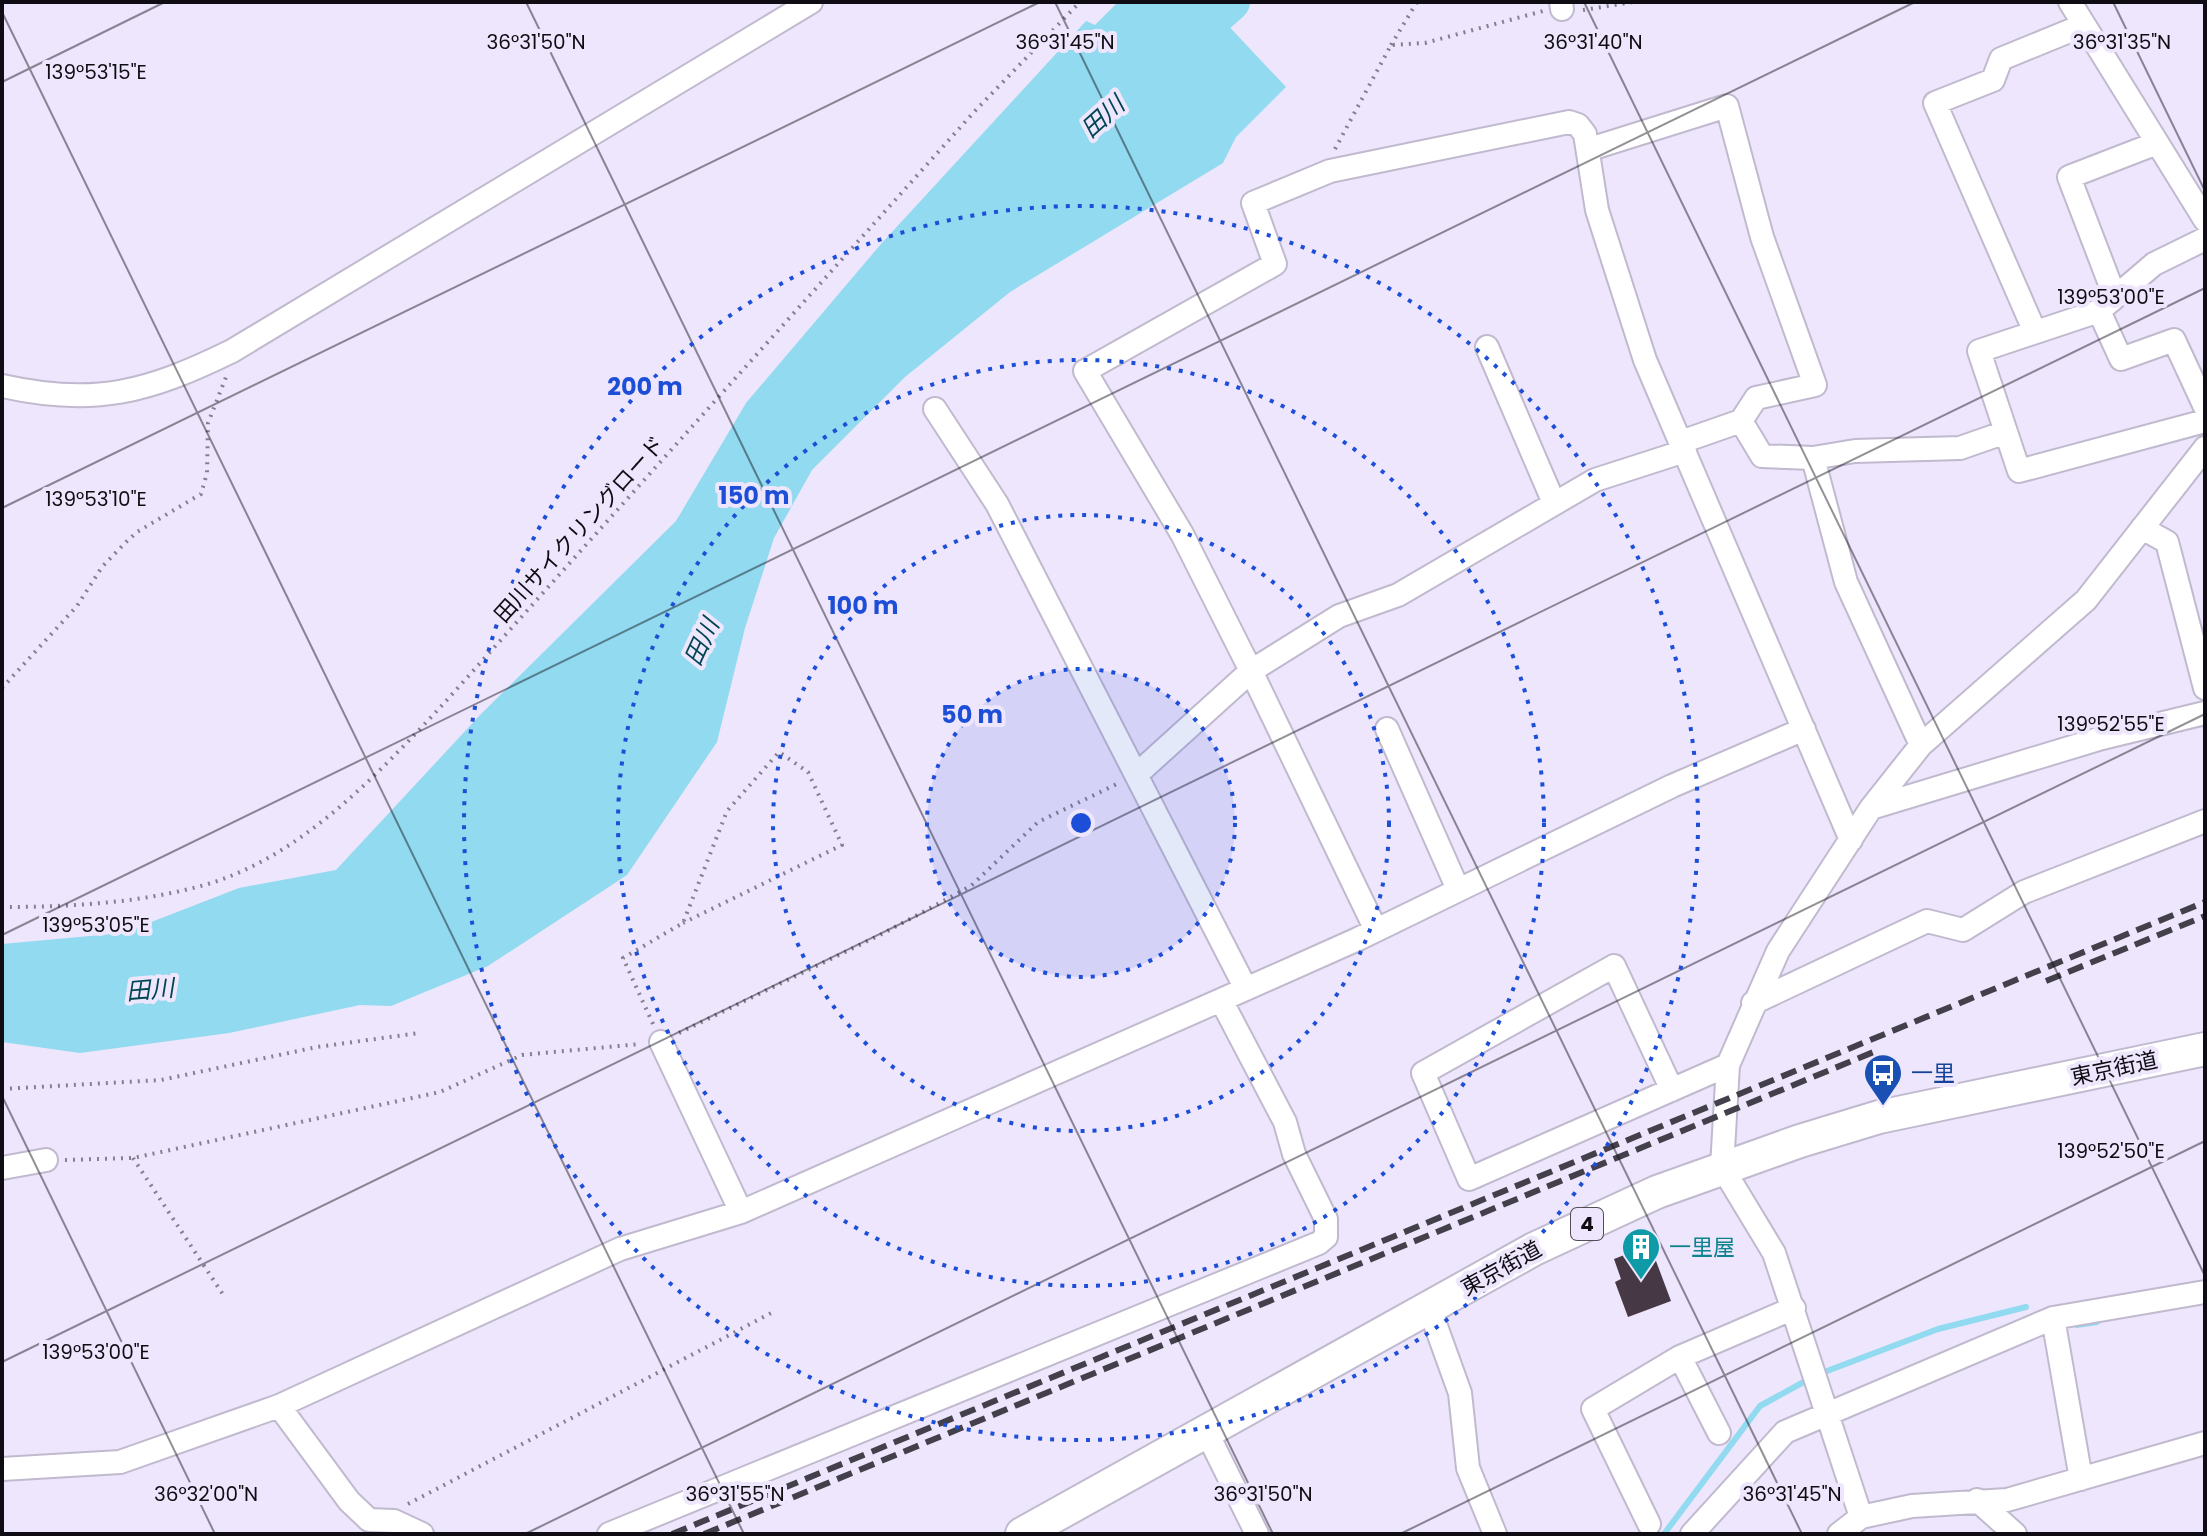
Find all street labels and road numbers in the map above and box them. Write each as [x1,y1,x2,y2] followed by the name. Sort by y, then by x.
[487,429,672,629] street label: 田川サイクリングロード
[2068,1044,2160,1093] street label: 東京街道
[1571,1208,1603,1240] road number: 4
[1455,1234,1547,1303] street label: 東京街道

